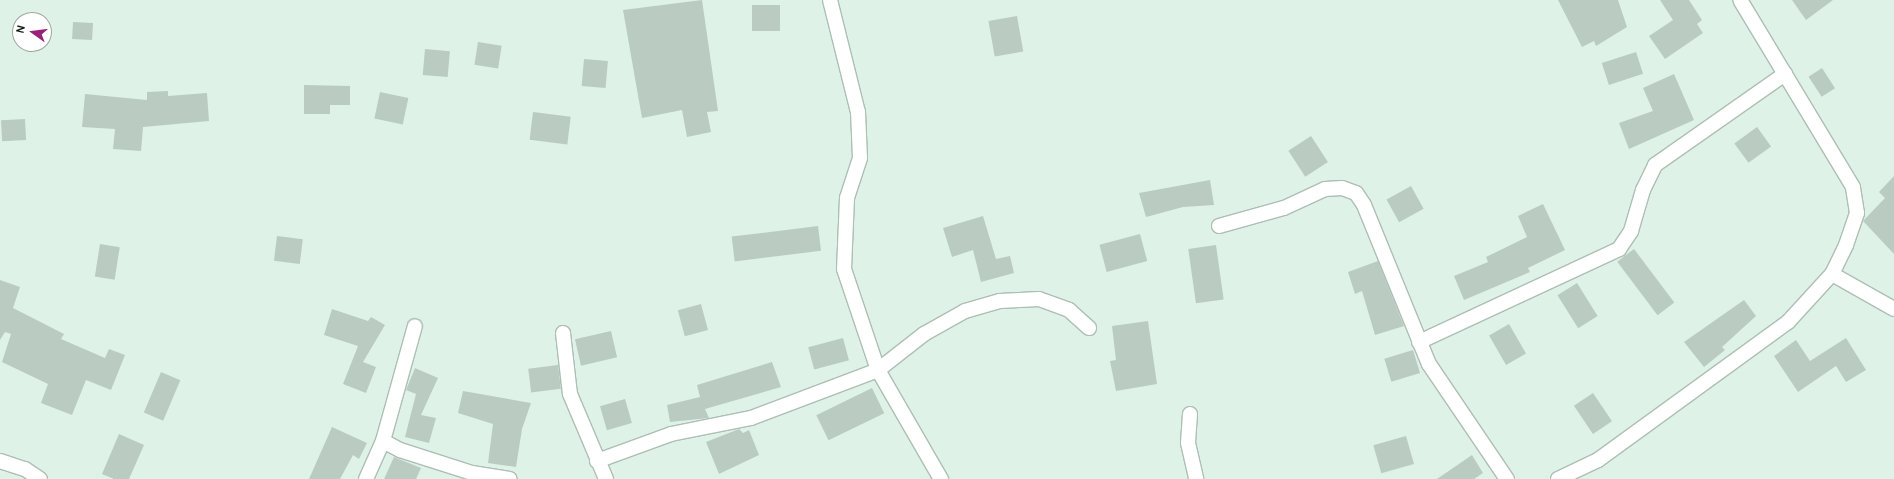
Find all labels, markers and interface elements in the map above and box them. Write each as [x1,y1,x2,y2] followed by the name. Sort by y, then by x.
[12,12,52,52] north arrow
[14,24,29,35] text: N

